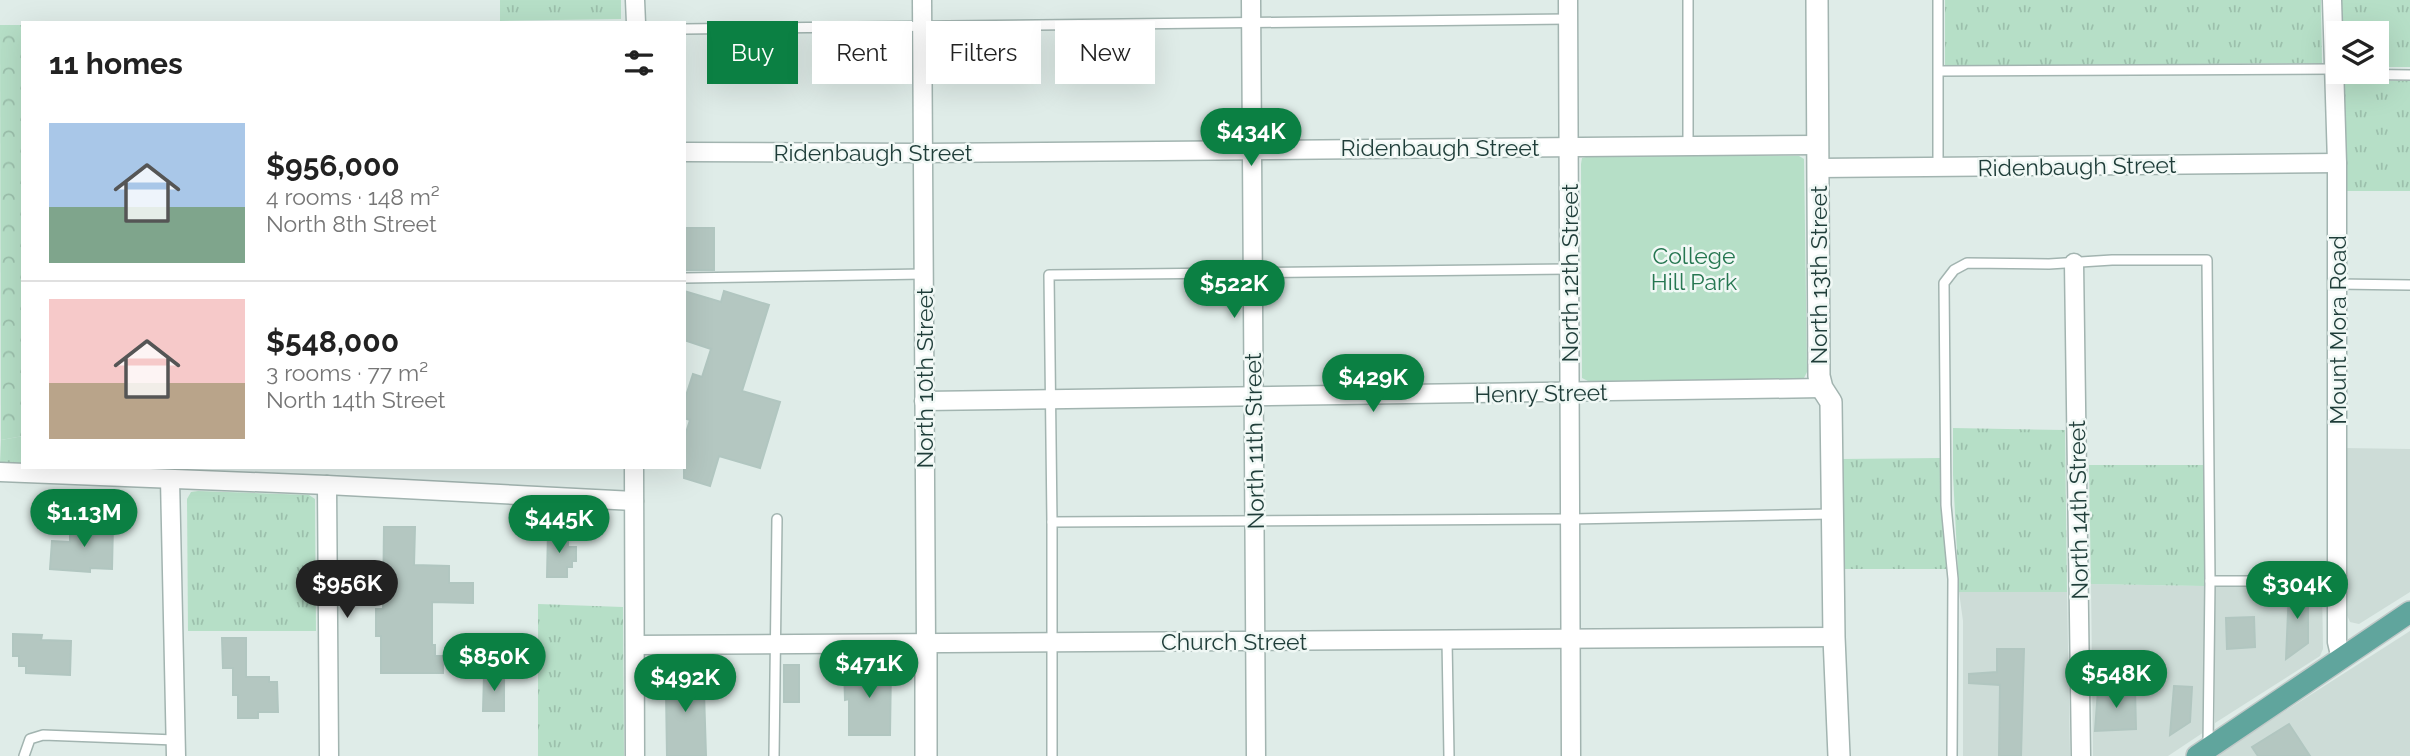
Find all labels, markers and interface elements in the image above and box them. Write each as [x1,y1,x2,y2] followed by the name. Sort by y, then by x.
[707,21,798,84] chip: Buy
[812,21,912,84] chip: Rent
[926,21,1041,84] chip: Filters
[1055,21,1155,84] chip: New
[2326,21,2389,84] map controls
[2326,21,2389,84] button: layers
[620,44,658,82] icon: filters
[49,46,183,81] text: 11 homes
[1202,108,1300,168] pin: $434K
[1216,117,1286,144] text: $434K
[1341,134,1540,161] street label: Ridenbaugh Street
[774,139,973,166] street label: Ridenbaugh Street
[266,148,400,183] text: $956,000
[105,151,189,235] icon: home
[1977,151,2177,181] street label: Ridenbaugh Street
[266,183,440,210] text: 4 rooms · 148 m²
[1556,183,1583,362] street label: North 12th Street
[1805,185,1832,365] street label: North 13th Street
[266,210,437,237] text: North 8th Street
[2324,235,2351,425] street label: Mount Mora Road
[1651,242,1737,295] park label: College Hill Park
[1185,260,1283,320] pin: $522K
[1200,269,1268,296] text: $522K
[911,287,938,468] street label: North 10th Street
[266,324,399,359] text: $548,000
[105,327,189,411] icon: home
[1239,352,1269,530] street label: North 11th Street
[1324,354,1422,414] pin: $429K
[266,359,428,386] text: 3 rooms · 77 m²
[1338,363,1408,390] text: $429K
[1474,378,1608,408] street label: Henry Street
[266,386,445,413] text: North 14th Street
[2063,420,2093,600] street label: North 14th Street
[27,490,141,549] pin: $1.13M
[510,496,608,555] pin: $445K
[46,498,122,525] text: $1.13M
[525,504,593,531] text: $445K
[298,560,396,620] pin: $956K
[2248,562,2346,621] pin: $304K
[312,569,382,596] text: $956K
[2262,570,2332,597] text: $304K
[1161,628,1307,655] street label: Church Street
[445,634,543,693] pin: $850K
[820,640,918,700] pin: $471K
[459,642,529,669] text: $850K
[835,649,903,676] text: $471K
[2067,650,2165,710] pin: $548K
[636,654,734,714] pin: $492K
[2081,659,2151,686] text: $548K
[650,663,720,690] text: $492K

